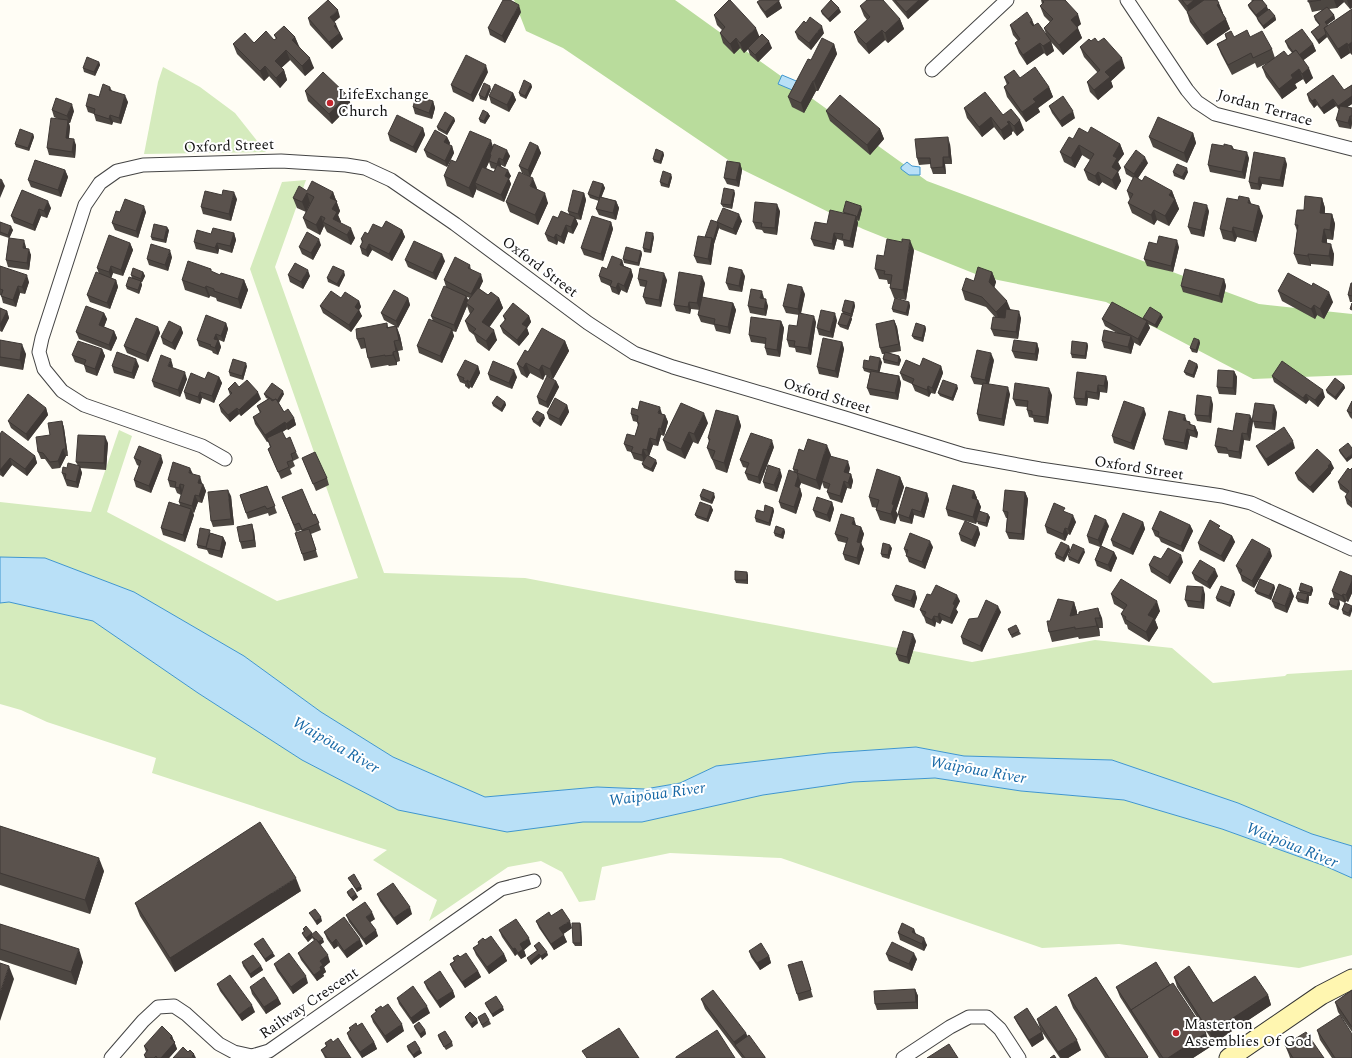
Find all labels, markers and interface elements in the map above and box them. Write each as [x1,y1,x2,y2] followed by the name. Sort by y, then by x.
[338,83,429,123] place label: LifeExchange Church
[1215,83,1315,133] street label: Jordan Terrace
[325,98,335,108] marker: LifeExchange Church
[184,133,274,159] street label: Oxford Street
[497,231,583,303] street label: Oxford Street
[780,372,874,420] street label: Oxford Street
[1093,450,1185,486] street label: Oxford Street
[288,710,385,780] water label: Waipōua River
[928,750,1028,790] water label: Waipōua River
[607,775,707,813] water label: Waipōua River
[1242,816,1342,875] water label: Waipōua River
[255,961,363,1045] street label: Railway Crescent
[1184,1013,1312,1053] place label: Masterton Assemblies Of God
[1171,1028,1181,1038] marker: Masterton Assemblies Of God

